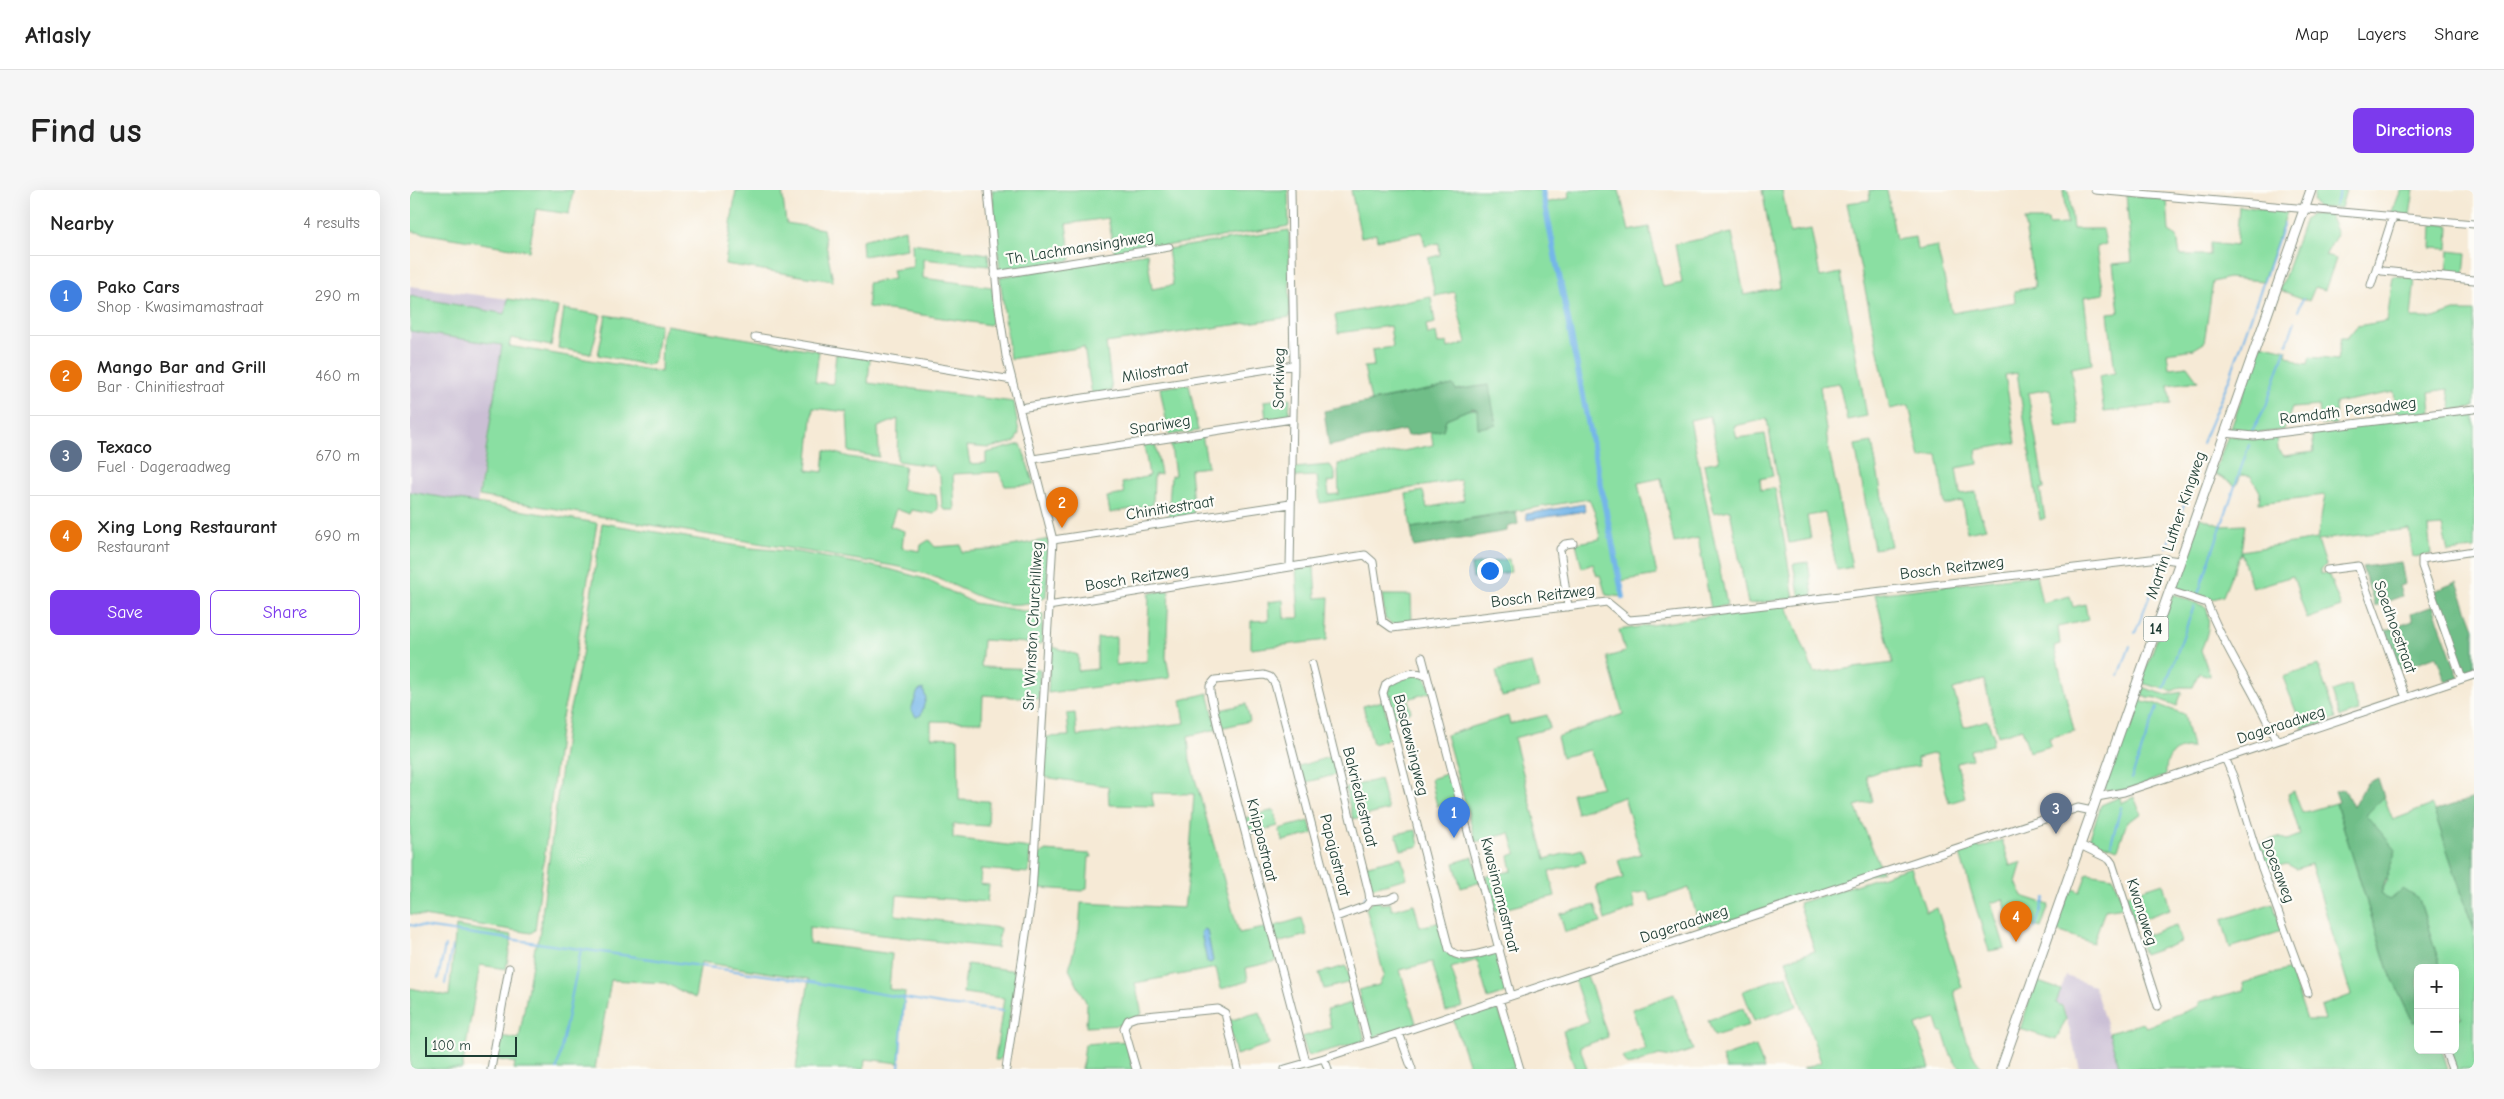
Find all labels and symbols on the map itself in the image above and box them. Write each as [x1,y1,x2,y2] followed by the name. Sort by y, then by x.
[1005,227,1155,269] street label: Th. Lachmansinghweg
[1269,348,1289,408] street label: Sarkiweg
[1120,358,1190,386] street label: Milostraat
[2278,394,2418,428] street label: Ramdath Persadweg
[1128,411,1192,439] street label: Spariweg
[2142,449,2210,601] street label: Martin Luther Kingweg
[1046,487,1078,528] pin: 2
[1125,492,1216,524] street label: Chinitiestraat
[1020,541,1046,711] street label: Sir Winston Churchillweg
[1899,553,2005,583] street label: Bosch Reitzweg
[1477,558,1503,584] your location
[1084,561,1190,595] street label: Bosch Reitzweg
[2370,578,2420,676] street label: Soedhoestraat
[1490,581,1596,611] street label: Bosch Reitzweg
[2144,616,2168,642] road number: 14
[1390,692,1432,798] street label: Basdewsingweg
[2235,702,2327,748] street label: Dageraadweg
[1339,745,1381,849] street label: Bakriediestraat
[2040,793,2072,834] pin: 3
[1243,797,1281,884] street label: Knippastraat
[1438,797,1470,838] pin: 1
[1316,812,1354,898] street label: Papajastraat
[1477,836,1523,955] street label: Kwasimamastraat
[2258,836,2298,906] street label: Doesaweg
[2123,876,2161,948] street label: Kwanaweg
[1638,901,1730,947] street label: Dageraadweg
[2000,901,2032,942] pin: 4
[425,1034,518,1057] scale bar

